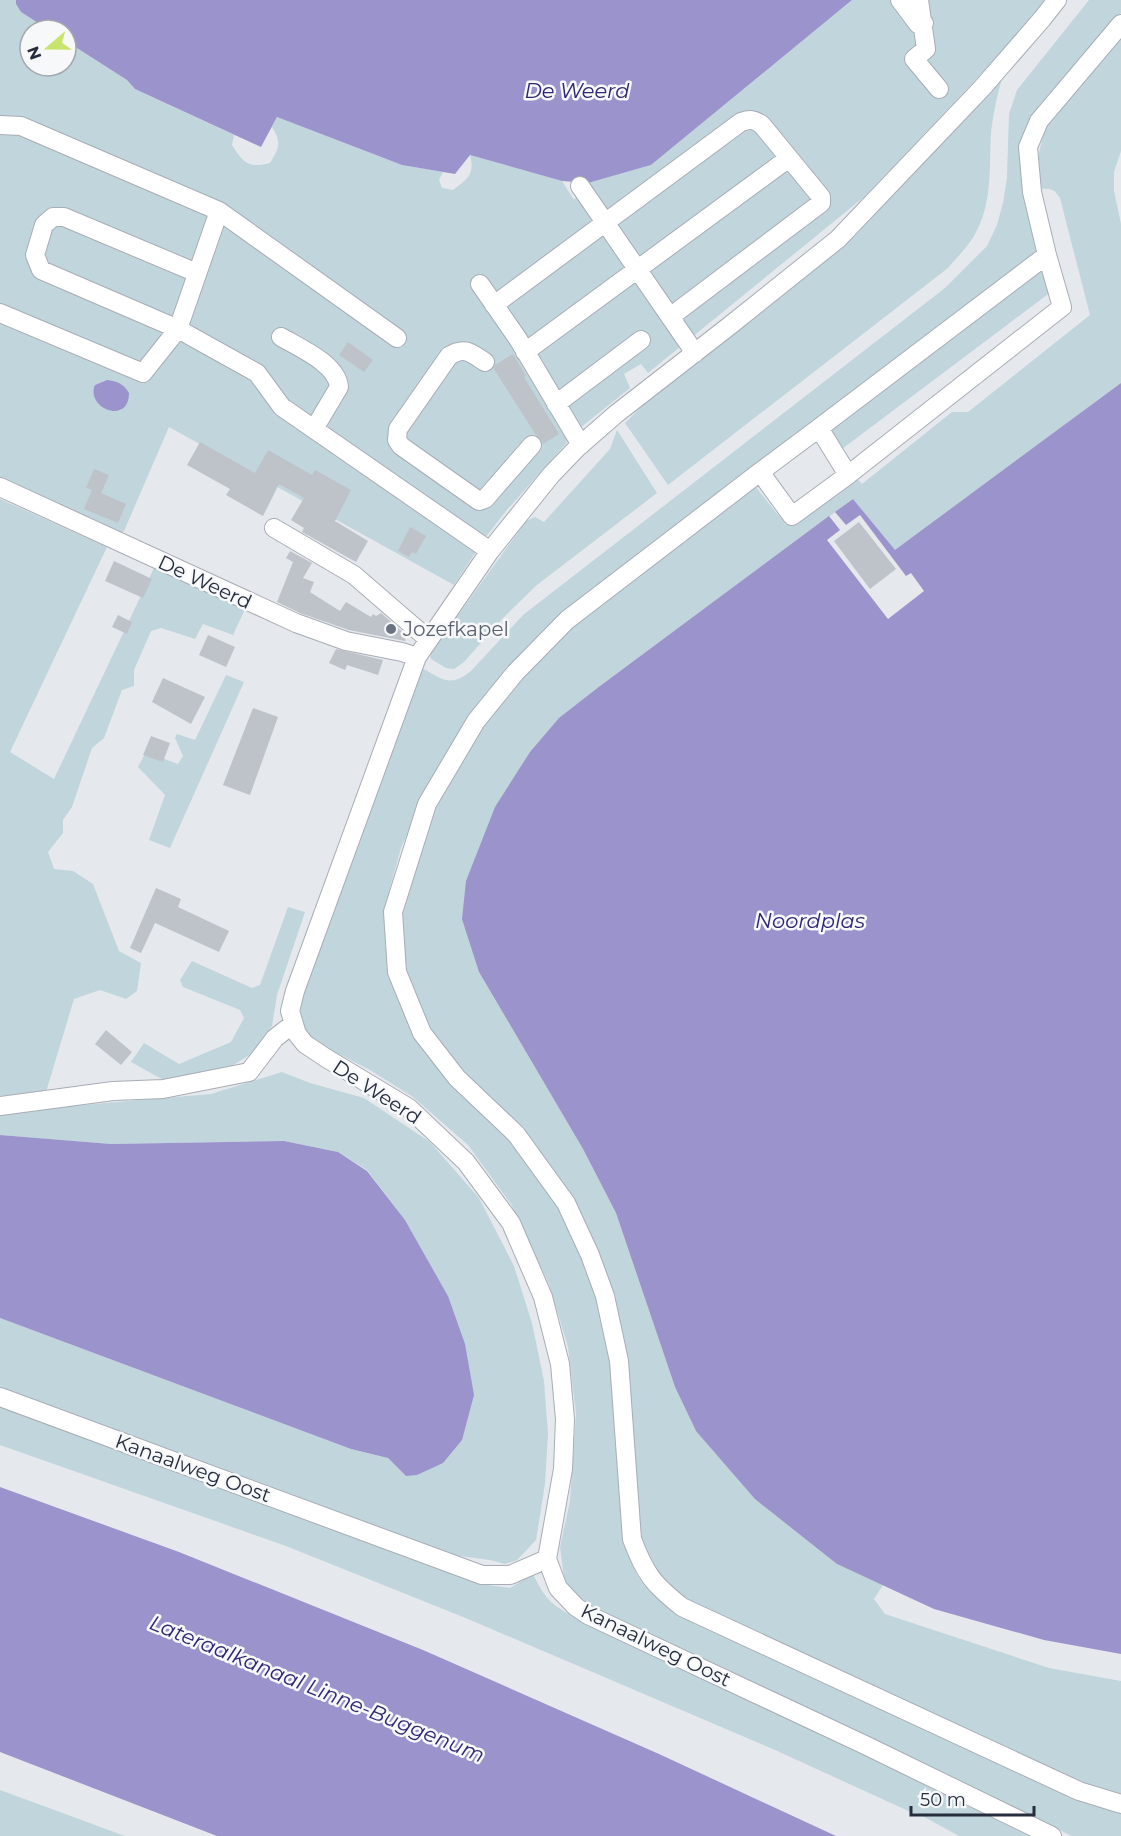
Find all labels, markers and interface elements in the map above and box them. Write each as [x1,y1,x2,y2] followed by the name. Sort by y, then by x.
[18,18,78,78] north arrow
[23,44,46,62] text: N
[524,78,630,103] water label: De Weerd
[154,550,256,614] street label: De Weerd
[402,617,509,641] place label: Jozefkapel
[384,622,398,636] marker: Jozefkapel
[755,908,865,933] water label: Noordplas
[328,1055,426,1129] street label: De Weerd
[112,1429,274,1507] street label: Kanaalweg Oost
[577,1598,735,1692] street label: Kanaalweg Oost
[146,1610,488,1767] water label: Lateraalkanaal Linne-Buggenum
[911,1779,1034,1817] scale bar
[920,1789,966,1811] text: 50 m

